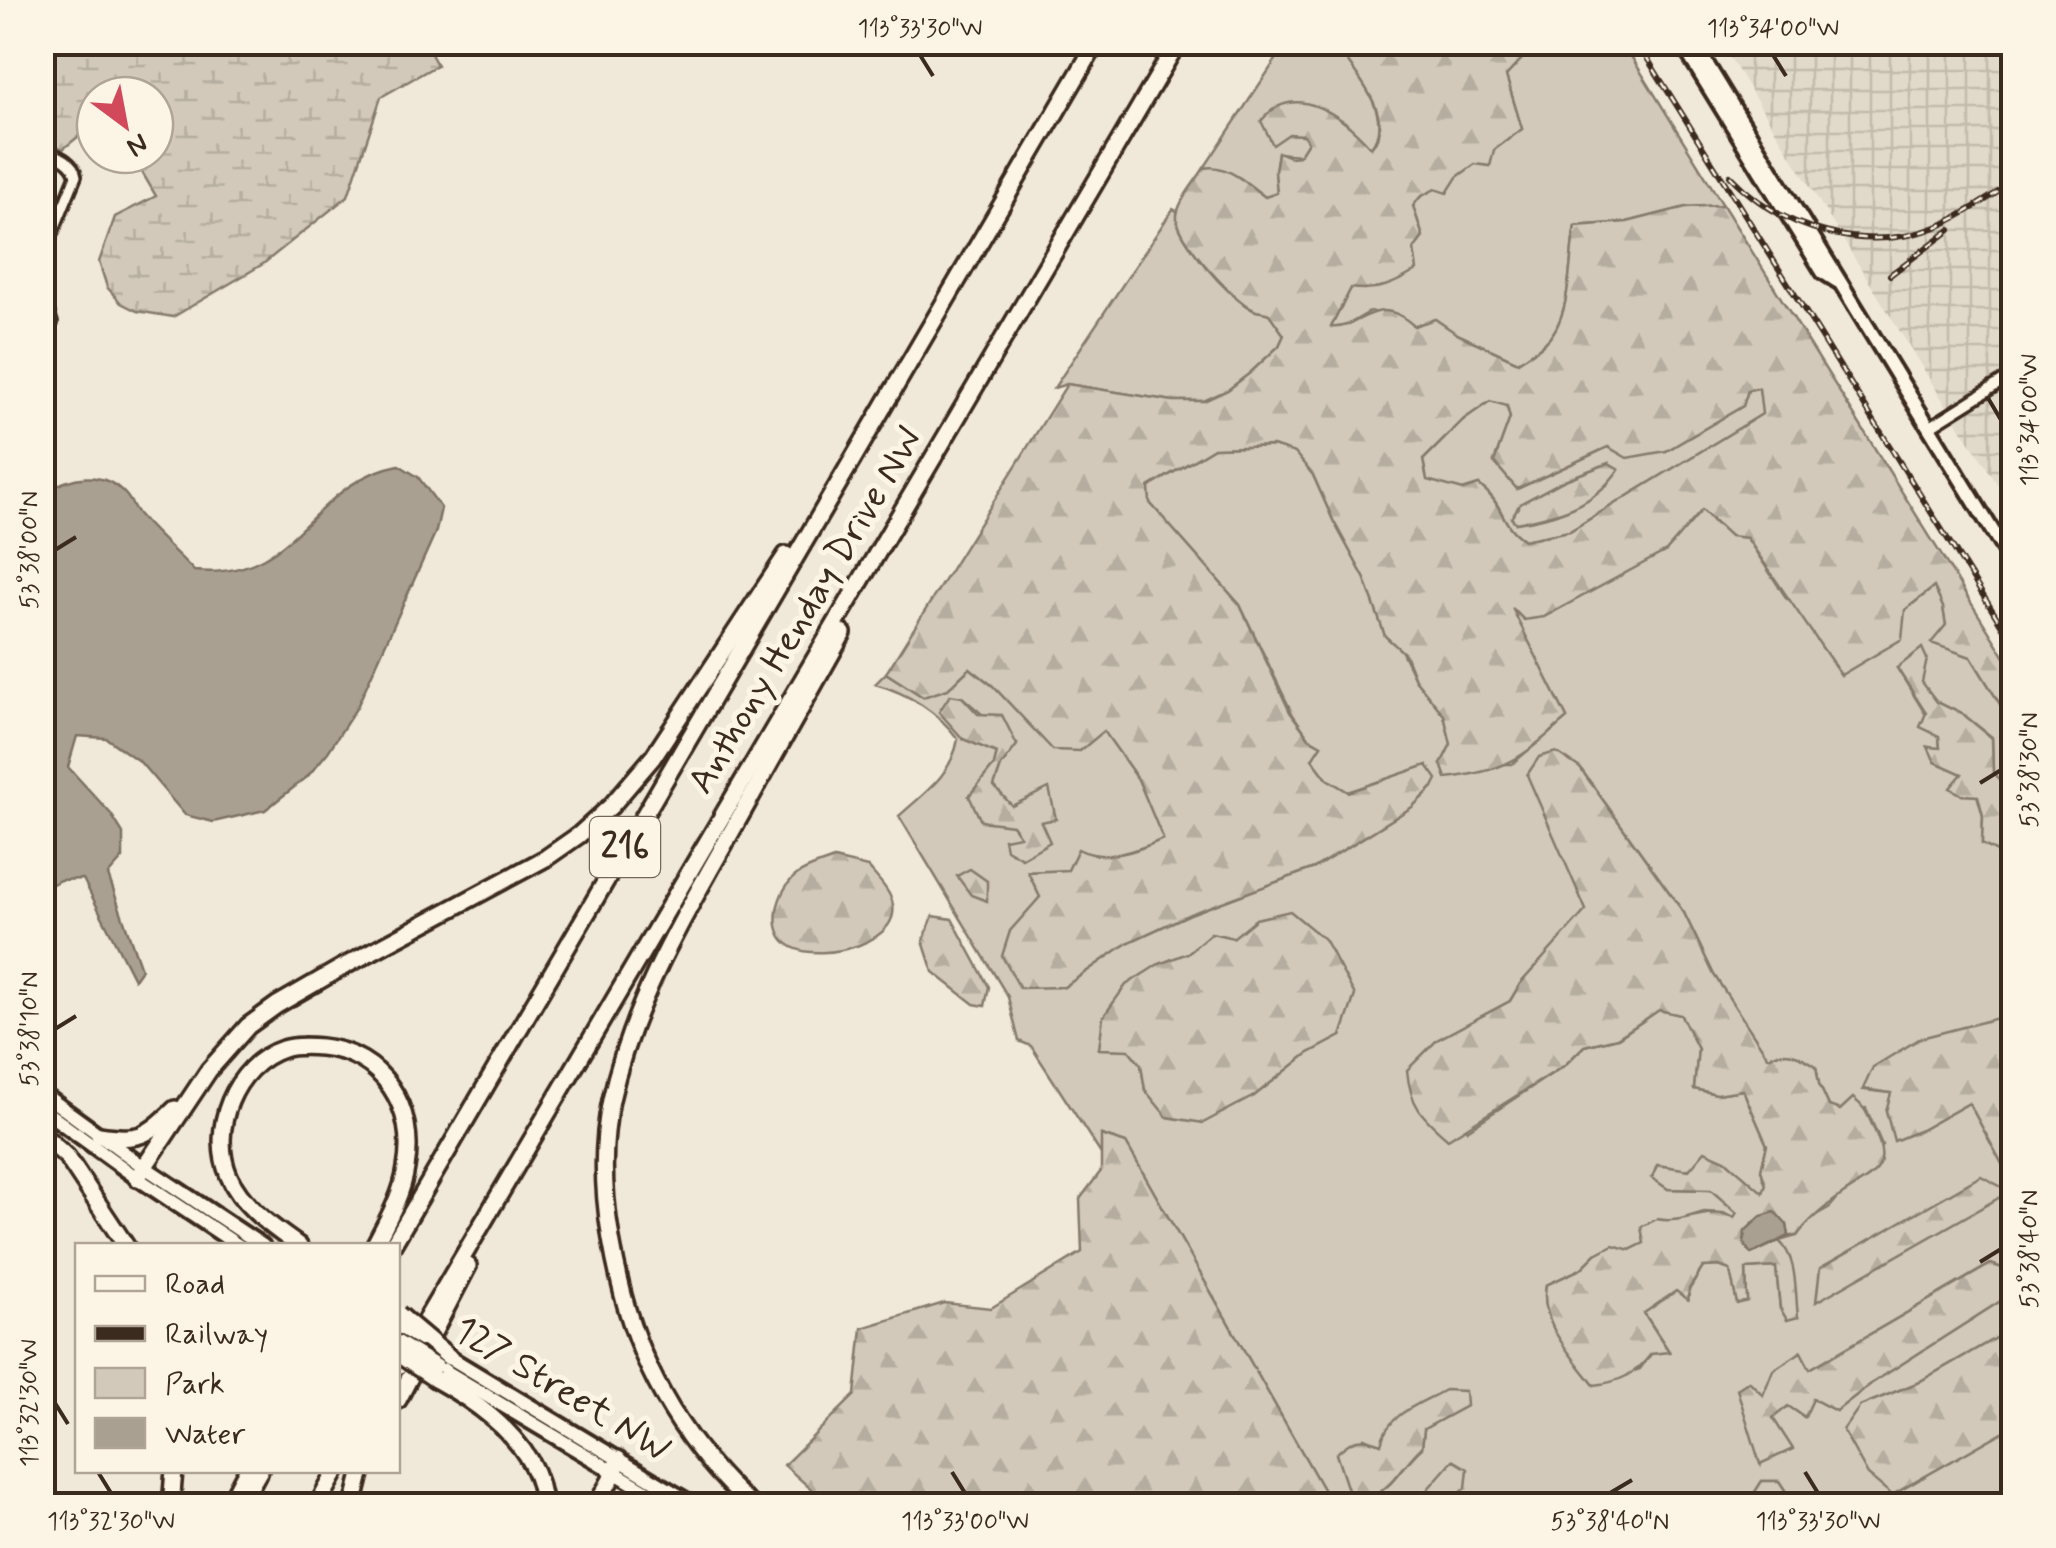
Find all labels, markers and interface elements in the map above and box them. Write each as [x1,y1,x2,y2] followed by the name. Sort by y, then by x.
[857,13,983,46] text: 113°33'30"W
[1707,13,1839,46] text: 113°34'00"W
[75,75,175,175] north arrow
[119,123,155,165] text: N
[2014,354,2047,486] text: 113°34'00"W
[677,419,935,803] street label: Anthony Henday Drive NW
[14,491,47,609] text: 53°38'00"N
[2014,712,2047,828] text: 53°38'30"N
[590,817,660,877] road number: 216
[14,971,47,1087] text: 53°38'10"N
[2014,1190,2047,1308] text: 53°38'40"N
[75,1243,400,1473] legend
[165,1265,225,1304] text: Road
[444,1306,680,1474] street label: 127 Street NW
[165,1315,268,1354] text: Railway
[14,1339,47,1467] text: 113°32'30"W
[165,1365,225,1404] text: Park
[165,1415,246,1454] text: Water
[47,1506,175,1539] text: 113°32'30"W
[901,1506,1029,1539] text: 113°33'00"W
[1551,1506,1669,1539] text: 53°38'40"N
[1755,1506,1881,1539] text: 113°33'30"W

